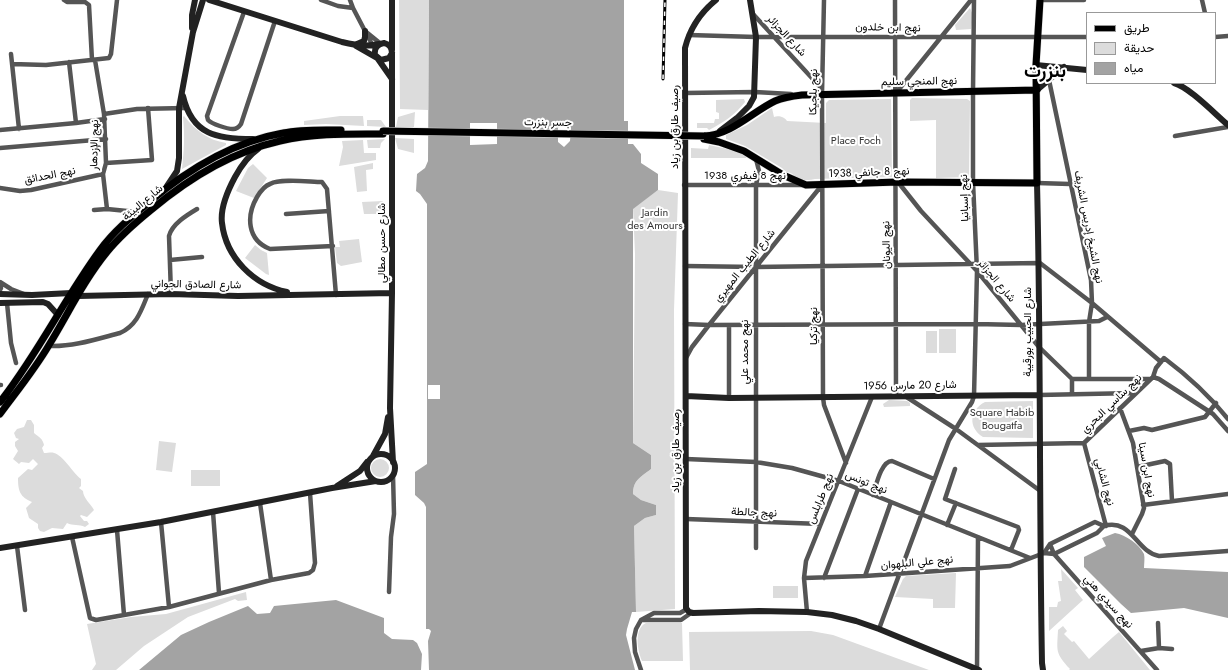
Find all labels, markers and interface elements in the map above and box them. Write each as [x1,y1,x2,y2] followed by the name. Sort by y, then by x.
[763,12,809,60] street label: شارع الجزائر
[1086,12,1216,84] legend
[1124,19,1149,37] text: طريق
[855,21,921,35] street label: نهج ابن خلدون
[1124,39,1154,57] text: حديقة
[1124,59,1143,77] text: مياه
[1024,61,1066,83] district label: بنزرت
[807,69,821,115] street label: نهج بلجيكا
[881,75,957,89] street label: نهج المنجي سليم
[668,85,682,169] street label: رصيف طارق بن زياد
[524,116,572,130] street label: جسر بنزرت
[88,120,102,170] street label: نهج الإزدهار
[831,134,881,148] park label: Place Foch
[23,165,77,187] street label: نهج الحدائق
[828,165,910,181] street label: نهج 8 جانفي 1938
[704,169,786,183] street label: نهج 8 فيفري 1938
[1071,169,1105,285] street label: نهج الشيخ إدريس الشريف
[958,174,972,222] street label: نهج إسبانيا
[120,182,166,224] street label: شارع البيئة
[375,203,389,283] street label: شارع حسن مطالي
[627,206,683,232] park label: Jardin des Amours
[880,221,894,269] street label: نهج اليونان
[712,227,778,305] street label: شارع الطيب المهيري
[974,257,1018,305] street label: شارع الجزائر
[151,278,241,292] street label: شارع الصادق الجواني
[1021,287,1035,377] street label: شارع الحبيب بورقيبة
[807,307,821,345] street label: نهج تركيا
[738,320,752,384] street label: نهج محمد علي
[1079,372,1145,436] street label: نهج ساسي البحري
[863,379,957,393] street label: شارع 20 مارس 1956
[970,406,1034,432] park label: Square Habib Bougatfa
[669,409,683,493] street label: رصيف طارق بن زياد
[1135,441,1157,499] street label: نهج ابن سينا
[1091,457,1117,507] street label: نهج الشابي
[843,469,889,497] street label: نهج تونس
[805,472,837,526] street label: نهج طرابلس
[731,506,777,520] street label: نهج جالطة
[880,553,954,573] street label: نهج علي البلهوان
[1080,572,1136,632] street label: نهج سيدي هني

